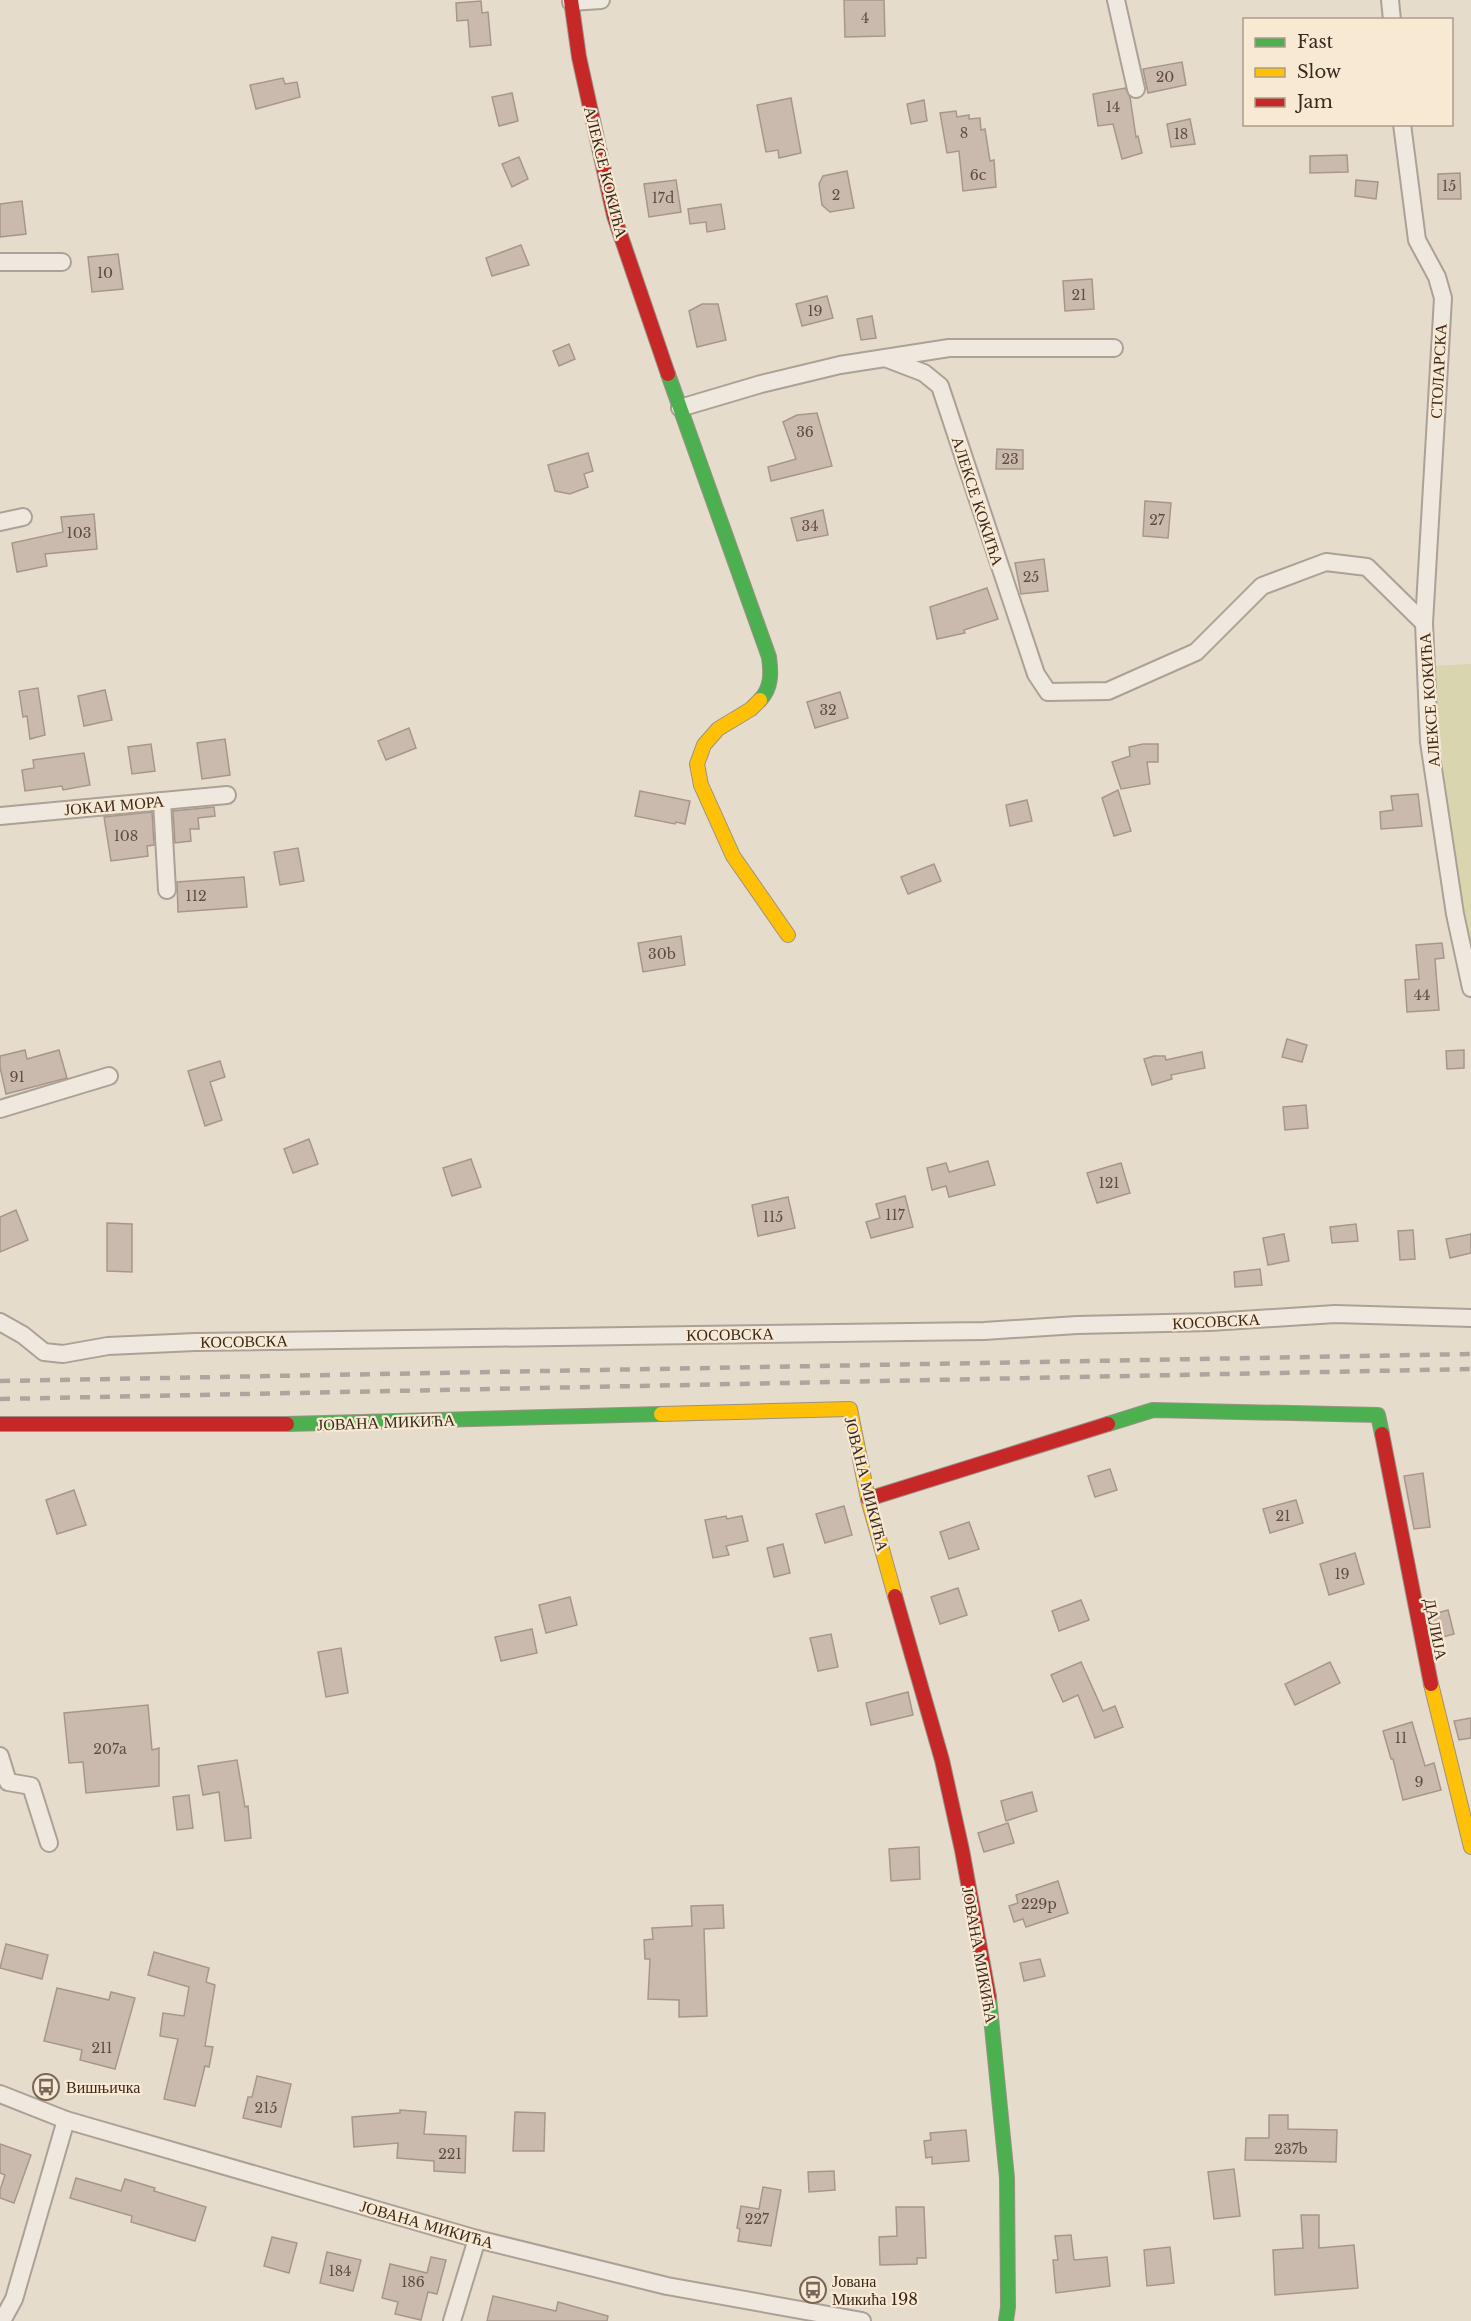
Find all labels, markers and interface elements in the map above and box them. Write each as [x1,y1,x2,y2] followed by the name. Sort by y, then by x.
[861,9,869,27] house number: 4
[1243,18,1453,126] legend
[1297,31,1334,53] text: Fast
[1297,61,1342,83] text: Slow
[1156,68,1174,86] house number: 20
[1295,91,1333,113] text: Jam
[1106,98,1120,116] house number: 14
[580,104,632,240] street label: АЛЕКСЕ КОКИЋА
[960,124,968,142] house number: 8
[1174,125,1188,143] house number: 18
[970,166,987,184] house number: 6c
[1442,177,1456,195] house number: 15
[832,186,840,204] house number: 2
[652,189,675,207] house number: 17d
[97,264,113,282] house number: 10
[1072,286,1086,304] house number: 21
[807,302,823,320] house number: 19
[1426,322,1451,419] street label: СТОЛАРСКА
[796,423,814,441] house number: 36
[948,434,1008,569] street label: АЛЕКСЕ КОКИЋА
[1001,450,1019,468] house number: 23
[1149,511,1166,529] house number: 27
[802,517,818,535] house number: 34
[67,524,91,542] house number: 103
[1023,568,1039,586] house number: 25
[1414,632,1444,768] street label: АЛЕКСЕ КОКИЋА
[819,701,837,719] house number: 32
[63,791,165,819] street label: ЈОКАИ МОРА
[114,827,138,845] house number: 108
[185,887,207,905] house number: 112
[648,945,676,963] house number: 30b
[1414,986,1430,1004] house number: 44
[9,1068,25,1086] house number: 91
[1098,1174,1120,1192] house number: 121
[885,1206,906,1224] house number: 117
[763,1208,783,1226] house number: 115
[1172,1309,1261,1333] street label: КОСОВСКА
[686,1323,775,1345] street label: КОСОВСКА
[200,1330,289,1352] street label: КОСОВСКА
[317,1410,456,1434] street label: ЈОВАНА МИКИЋА
[841,1415,894,1554] street label: ЈОВАНА МИКИЋА
[1276,1507,1290,1525] house number: 21
[1334,1565,1350,1583] house number: 19
[1420,1596,1452,1662] street label: ДАЛИЈА
[1395,1729,1407,1747] house number: 11
[93,1740,127,1758] house number: 207a
[1414,1773,1424,1791] house number: 9
[958,1885,1002,2025] street label: ЈОВАНА МИКИЋА
[1021,1895,1057,1913] house number: 229p
[91,2039,113,2057] house number: 211
[31,2072,61,2102] bus stop icon: Вишњичка
[66,2077,140,2097] place label: Вишњичка
[255,2099,277,2117] house number: 215
[1274,2140,1308,2158] house number: 237b
[438,2145,462,2163] house number: 221
[358,2195,497,2253] street label: ЈОВАНА МИКИЋА
[745,2210,770,2228] house number: 227
[329,2262,351,2280] house number: 184
[832,2271,918,2309] place label: Јована Микића 198
[401,2273,425,2291] house number: 186
[798,2275,828,2305] bus stop icon: Јована Микића 198

